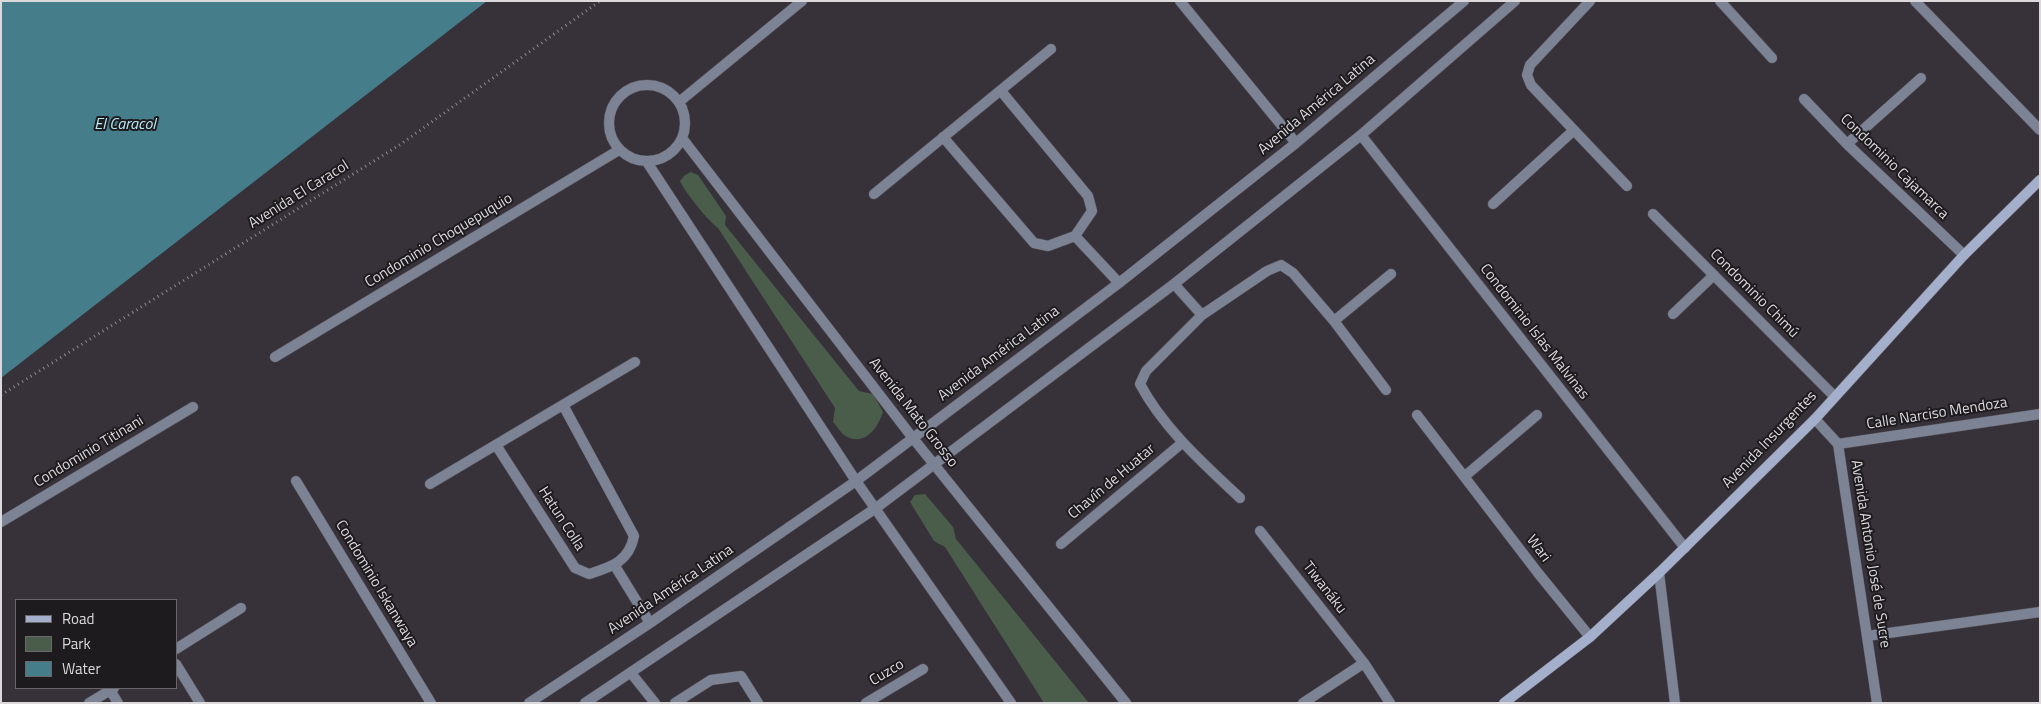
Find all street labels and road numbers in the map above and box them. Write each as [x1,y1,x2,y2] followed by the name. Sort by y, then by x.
[1255,51,1379,159] street label: Avenida América Latina
[1836,111,1952,223] street label: Condominio Cajamarca
[246,157,352,233] street label: Avenida El Caracol
[362,190,516,292] street label: Condominio Choquepuquio
[1706,246,1802,342] street label: Condominio Chimú
[1476,261,1592,403] street label: Condominio Islas Malvinas
[935,303,1063,405] street label: Avenida América Latina
[865,355,961,471] street label: Avenida Mato Grosso
[1719,388,1821,492] street label: Avenida Insurgentes
[1865,394,2009,434] street label: Calle Narciso Mendoza
[31,412,147,492] street label: Condominio Titinani
[1065,440,1159,524] street label: Chavín de Huatar
[1846,459,1894,649] street label: Avenida Antonio José de Sucre
[534,484,588,554] street label: Hatun Colla
[331,517,421,651] street label: Condominio Iskanwaya
[1522,532,1554,566] street label: Wari
[605,541,737,639] street label: Avenida América Latina
[1298,559,1350,617] street label: Tiwanáku
[866,656,908,690] street label: Cuzco

